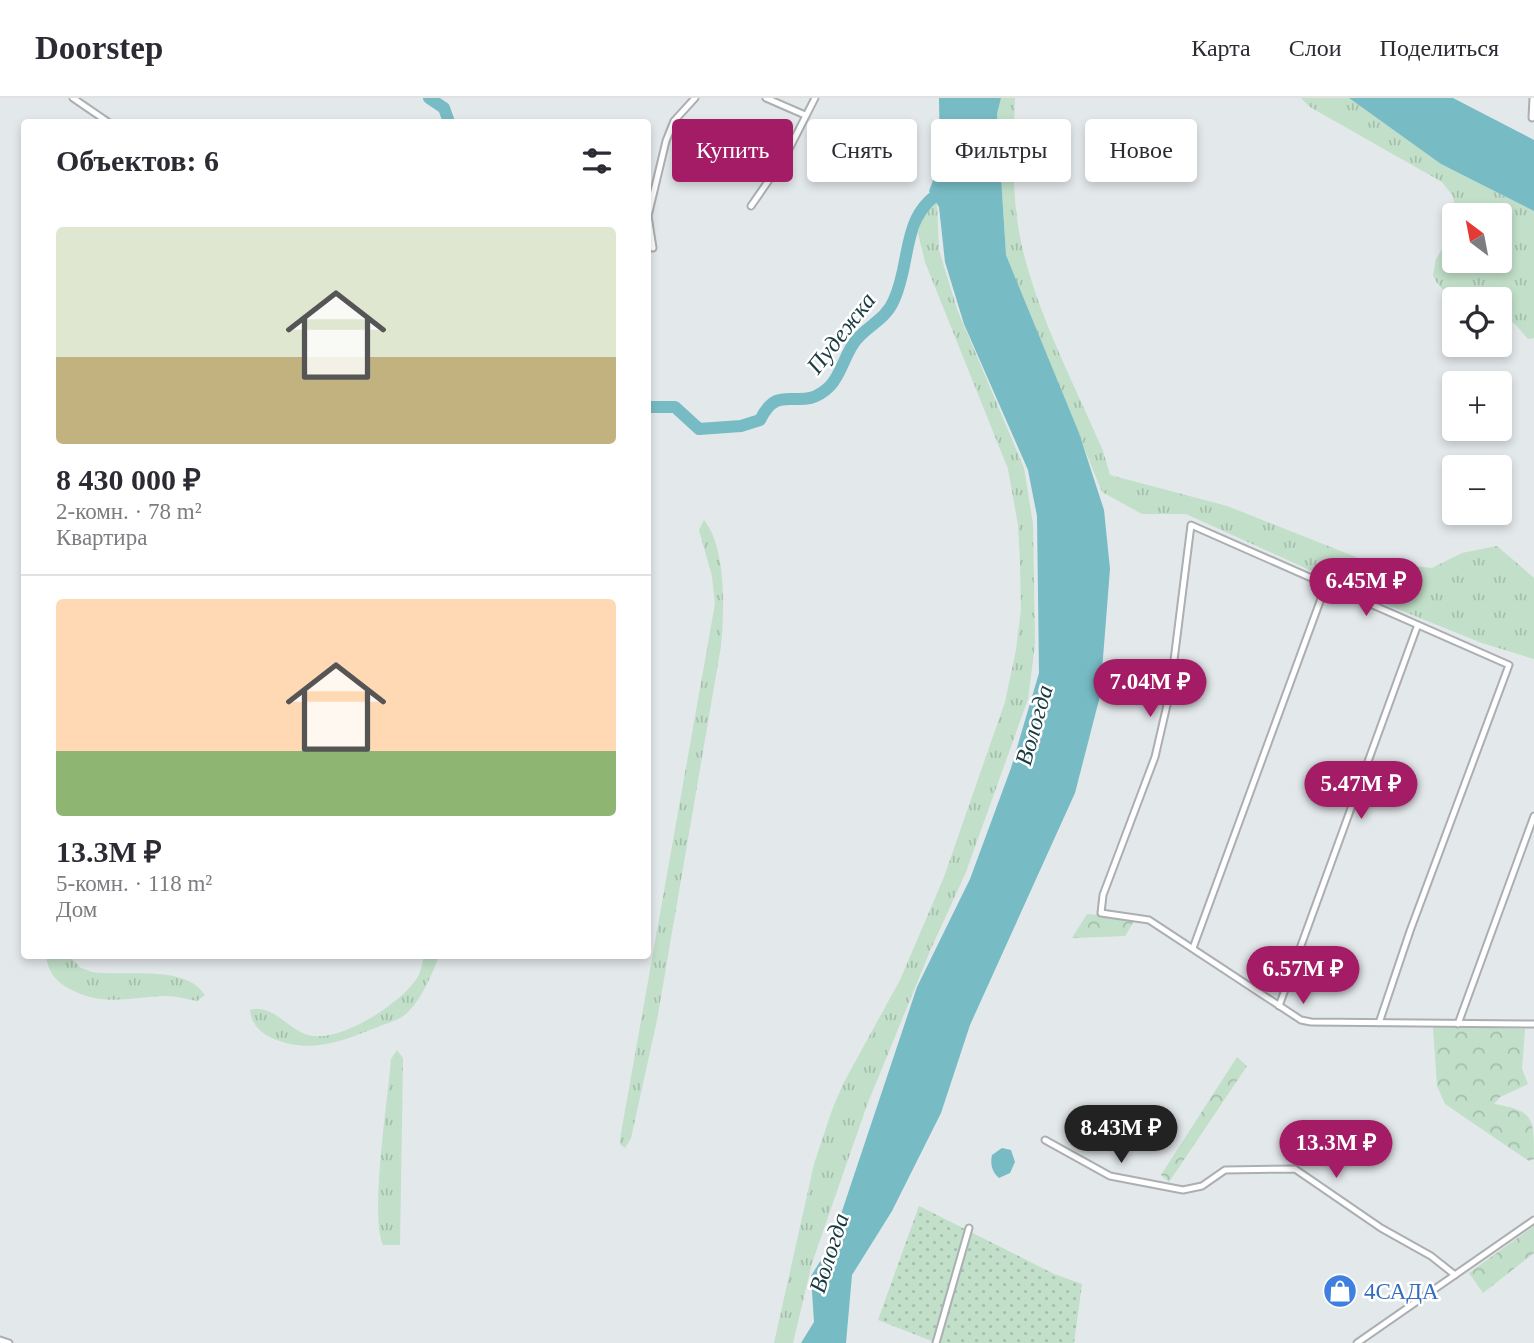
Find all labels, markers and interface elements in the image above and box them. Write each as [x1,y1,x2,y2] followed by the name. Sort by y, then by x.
[35,30,163,66] text: Doorstep
[1191,35,1251,61] text: Карта
[1289,35,1342,61] text: Слои
[1380,35,1499,61] text: Поделиться
[672,119,793,182] chip: Купить
[807,119,917,182] chip: Снять
[931,119,1071,182] chip: Фильтры
[1085,119,1197,182] chip: Новое
[578,142,616,180] icon: filters
[56,144,219,177] text: Объектов: 6
[1442,203,1512,273] north arrow
[1442,203,1512,525] map controls
[273,272,399,398] icon: home
[801,287,881,379] water label: Пудежка
[1442,287,1512,357] button: locate
[1442,371,1512,441] button: +
[1442,455,1512,525] button: −
[56,463,201,496] text: 8 430 000 ₽
[56,499,202,524] text: 2-комн. · 78 m²
[56,525,147,550] text: Квартира
[1301,559,1431,618] pin: 6.45M ₽
[1325,568,1407,593] text: 6.45M ₽
[273,644,399,770] icon: home
[1085,660,1215,719] pin: 7.04M ₽
[1109,669,1191,694] text: 7.04M ₽
[1010,682,1058,768] water label: Вологда
[1296,762,1426,821] pin: 5.47M ₽
[1320,771,1402,796] text: 5.47M ₽
[56,835,162,868] text: 13.3M ₽
[56,871,212,896] text: 5-комн. · 118 m²
[56,897,97,922] text: Дом
[1238,946,1368,1006] pin: 6.57M ₽
[1262,956,1344,981] text: 6.57M ₽
[1056,1105,1186,1165] pin: 8.43M ₽
[1080,1115,1162,1140] text: 8.43M ₽
[1271,1121,1401,1180] pin: 13.3M ₽
[1295,1130,1377,1155] text: 13.3M ₽
[804,1210,854,1296] water label: Вологда
[1321,1272,1359,1310] shop icon: 4САДА
[1364,1279,1439,1304] place label: 4САДА

